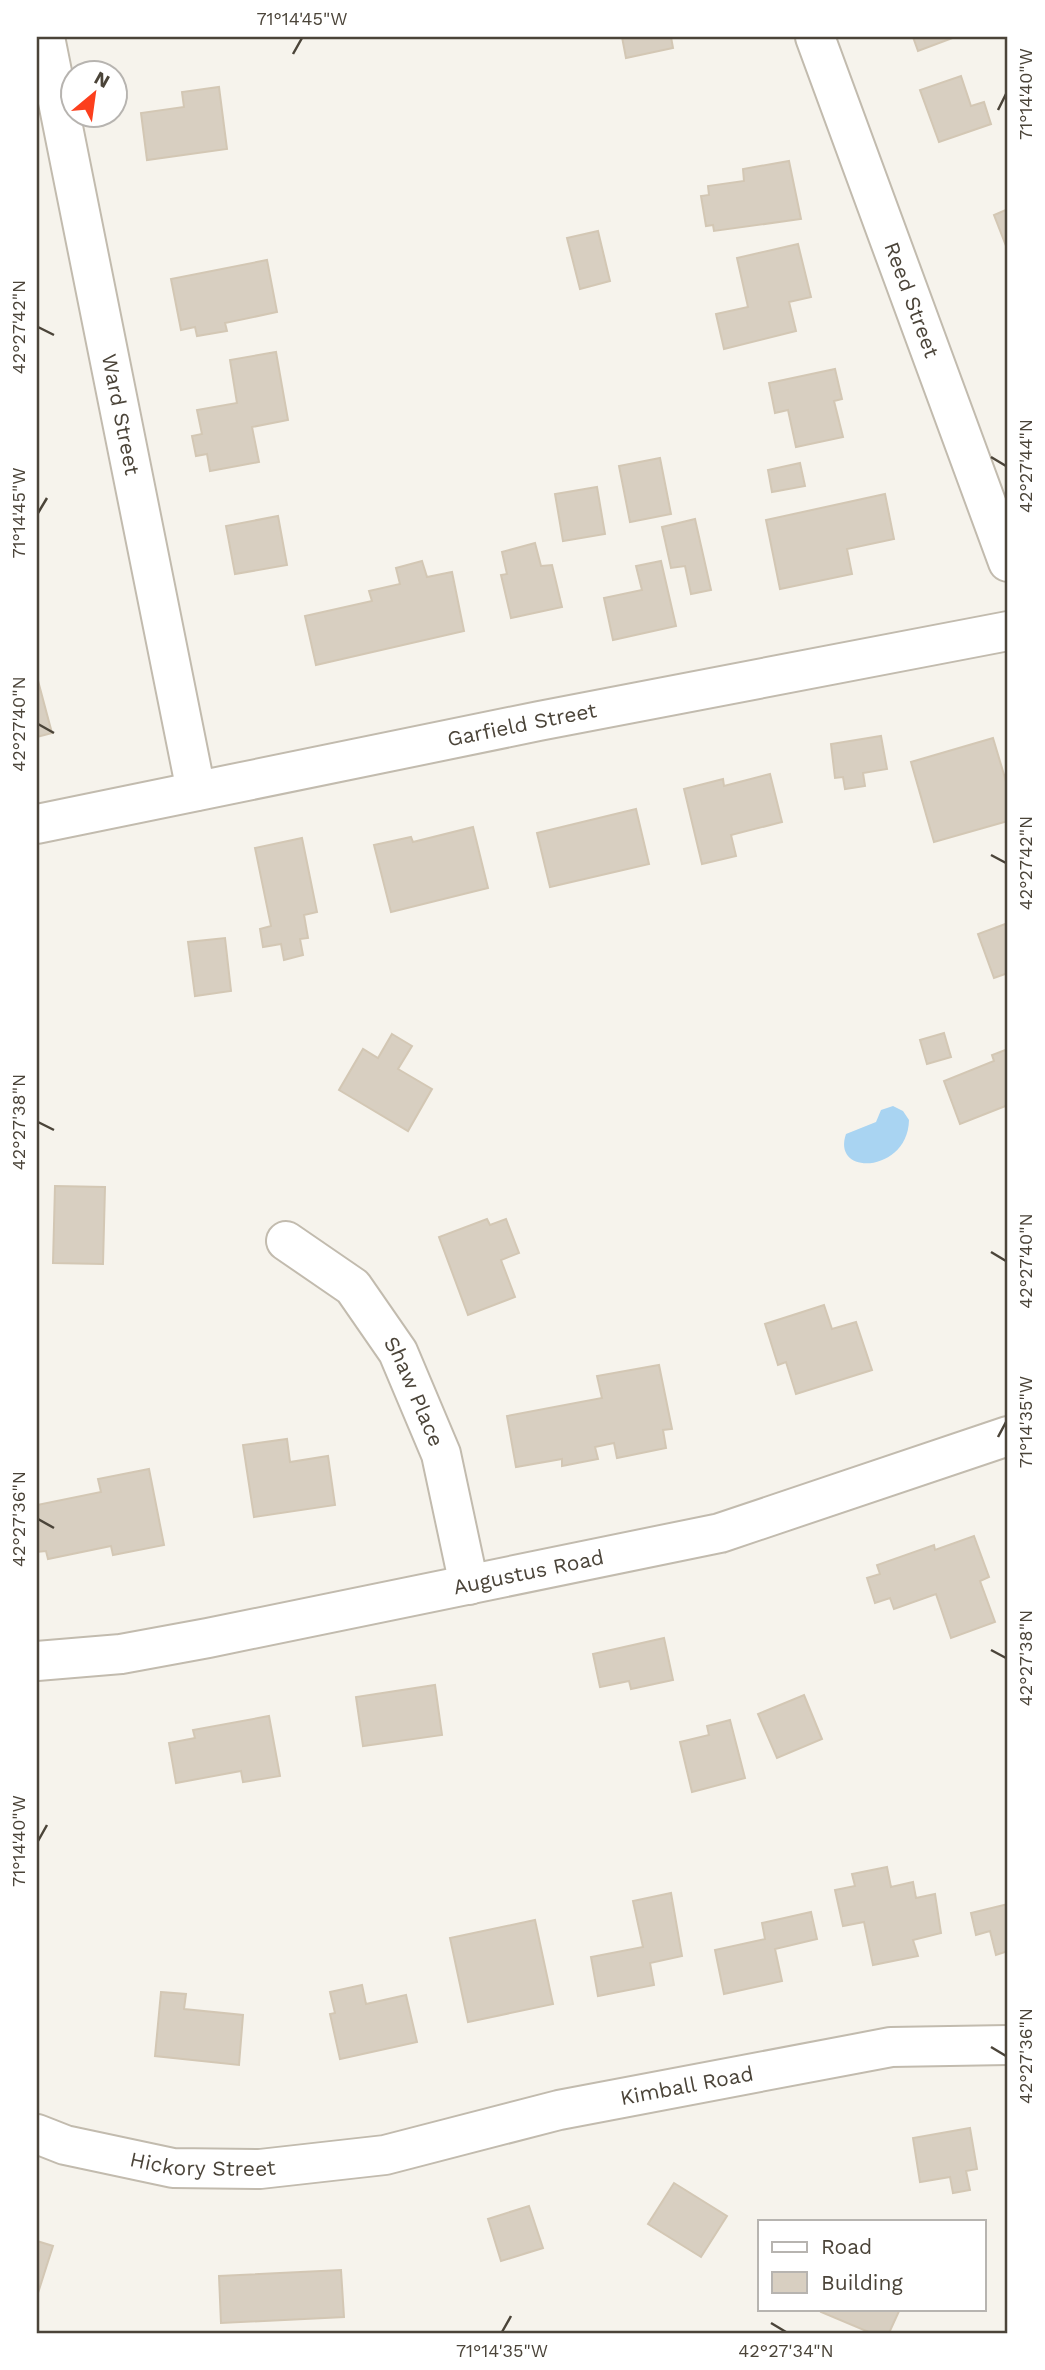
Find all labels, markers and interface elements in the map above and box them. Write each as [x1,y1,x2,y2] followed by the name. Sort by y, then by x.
[256,8,348,29] text: 71°14'45"W
[1015,48,1036,140] text: 71°14'40"W
[60,60,130,130] north arrow
[90,66,114,93] text: N
[879,238,945,361] street label: Reed Street
[8,280,29,374] text: 42°27'42"N
[97,352,145,477] street label: Ward Street
[1015,419,1036,513] text: 42°27'44"N
[8,467,29,559] text: 71°14'45"W
[8,676,29,772] text: 42°27'40"N
[445,697,599,752] street label: Garfield Street
[1015,816,1036,910] text: 42°27'42"N
[8,1074,29,1170] text: 42°27'38"N
[1015,1213,1036,1309] text: 42°27'40"N
[379,1331,449,1450] street label: Shaw Place
[1015,1376,1036,1468] text: 71°14'35"W
[8,1471,29,1567] text: 42°27'36"N
[451,1544,606,1599] street label: Augustus Road
[1015,1610,1036,1706] text: 42°27'38"N
[8,1795,29,1887] text: 71°14'40"W
[1015,2008,1036,2104] text: 42°27'36"N
[618,2060,755,2110] street label: Kimball Road
[128,2146,277,2181] street label: Hickory Street
[758,2220,986,2310] legend
[821,2234,872,2259] text: Road
[821,2270,903,2295] text: Building
[456,2340,548,2361] text: 71°14'35"W
[738,2340,834,2361] text: 42°27'34"N

